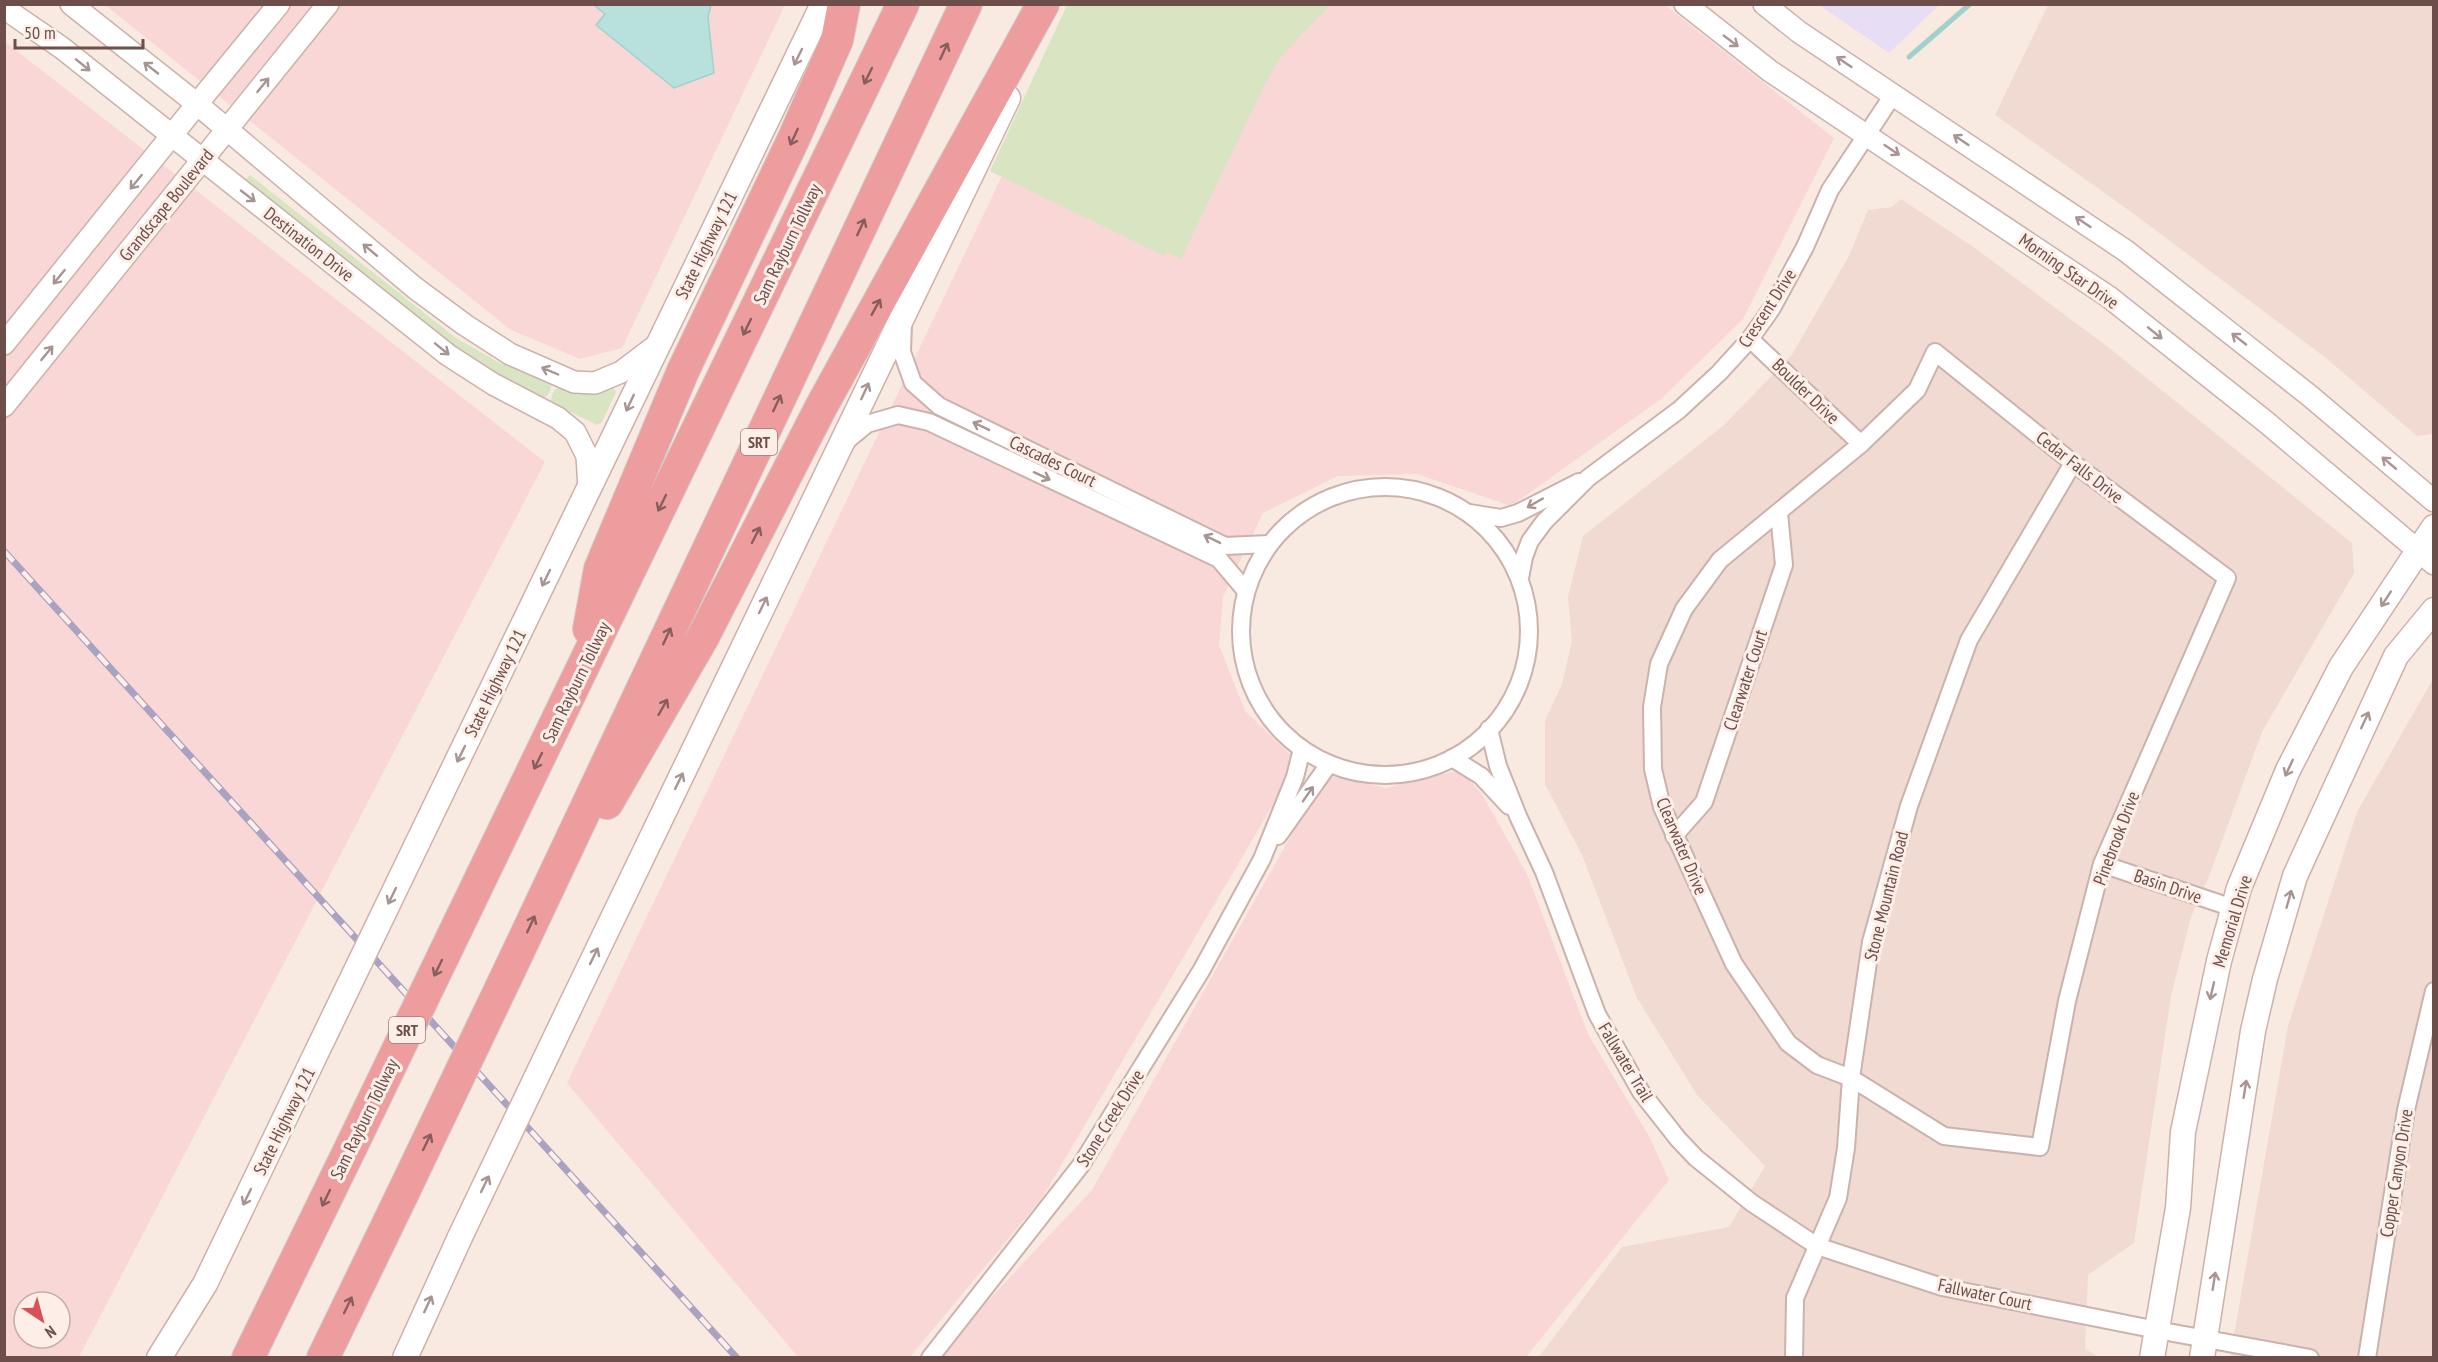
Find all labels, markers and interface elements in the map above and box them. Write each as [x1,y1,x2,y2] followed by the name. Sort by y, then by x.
[15,12,142,50] scale bar
[24,21,56,44] text: 50 m
[1722,34,1738,47] one-way arrow
[939,42,951,60] one-way arrow
[791,48,803,66] one-way arrow
[1837,56,1853,68] one-way arrow
[75,59,91,72] one-way arrow
[143,61,159,74] one-way arrow
[862,67,874,85] one-way arrow
[257,77,270,93] one-way arrow
[787,128,799,146] one-way arrow
[1953,134,1970,146] one-way arrow
[114,144,218,266] street label: Grandscape Boulevard
[1883,144,1899,156] one-way arrow
[129,174,142,190] one-way arrow
[748,180,826,308] street label: Sam Rayburn Tollway
[670,187,742,303] street label: State Highway 121
[240,189,256,202] one-way arrow
[259,202,359,286] street label: Destination Drive
[2075,216,2092,228] one-way arrow
[855,219,867,237] one-way arrow
[2015,228,2123,314] street label: Morning Star Drive
[362,244,378,257] one-way arrow
[1733,264,1801,352] street label: Crescent Drive
[52,269,66,284] one-way arrow
[870,299,882,316] one-way arrow
[741,318,752,336] one-way arrow
[2146,327,2162,340] one-way arrow
[2231,333,2247,346] one-way arrow
[433,343,449,356] one-way arrow
[41,345,54,361] one-way arrow
[1767,353,1845,429] street label: Boulder Drive
[541,365,559,376] one-way arrow
[860,383,872,401] one-way arrow
[624,393,636,411] one-way arrow
[772,395,784,413] one-way arrow
[972,420,990,431] one-way arrow
[2032,426,2128,508] street label: Cedar Falls Drive
[741,429,777,455] road number: SRT
[1006,430,1100,492] street label: Cascades Court
[2381,457,2397,470] one-way arrow
[1033,470,1051,482] one-way arrow
[656,494,668,512] one-way arrow
[1527,497,1544,509] one-way arrow
[750,526,762,544] one-way arrow
[1204,533,1222,545] one-way arrow
[539,569,551,587] one-way arrow
[2379,590,2392,607] one-way arrow
[758,596,770,614] one-way arrow
[537,618,615,746] street label: Sam Rayburn Tollway
[459,625,531,741] street label: State Highway 121
[1718,627,1772,733] street label: Clearwater Court
[661,628,673,646] one-way arrow
[658,699,670,716] one-way arrow
[2360,711,2372,729] one-way arrow
[454,745,466,763] one-way arrow
[532,751,543,769] one-way arrow
[2283,758,2295,776] one-way arrow
[673,772,685,790] one-way arrow
[1302,787,1314,803] one-way arrow
[2088,788,2144,888] street label: Pinebrook Drive
[1651,794,1713,898] street label: Clearwater Drive
[1859,829,1913,963] street label: Stone Mountain Road
[2131,864,2205,908] street label: Basin Drive
[2207,872,2257,970] street label: Memorial Drive
[386,887,397,905] one-way arrow
[2284,890,2295,909] one-way arrow
[525,915,537,933] one-way arrow
[589,948,601,966] one-way arrow
[431,958,443,976] one-way arrow
[2206,981,2217,1000] one-way arrow
[389,1017,425,1043] road number: SRT
[1593,1018,1659,1106] street label: Fallwater Trail
[325,1055,403,1183] street label: Sam Rayburn Tollway
[248,1063,320,1179] street label: State Highway 121
[1071,1065,1149,1171] street label: Stone Creek Drive
[2239,1079,2250,1099] one-way arrow
[2375,1107,2417,1239] street label: Copper Canyon Drive
[422,1133,434,1151] one-way arrow
[480,1175,492,1193] one-way arrow
[241,1187,253,1205] one-way arrow
[320,1188,331,1206] one-way arrow
[2209,1272,2220,1291] one-way arrow
[1936,1273,2034,1315] street label: Fallwater Court
[12,1290,72,1350] north arrow
[422,1295,434,1313] one-way arrow
[343,1296,355,1314] one-way arrow
[41,1322,60,1343] text: N

